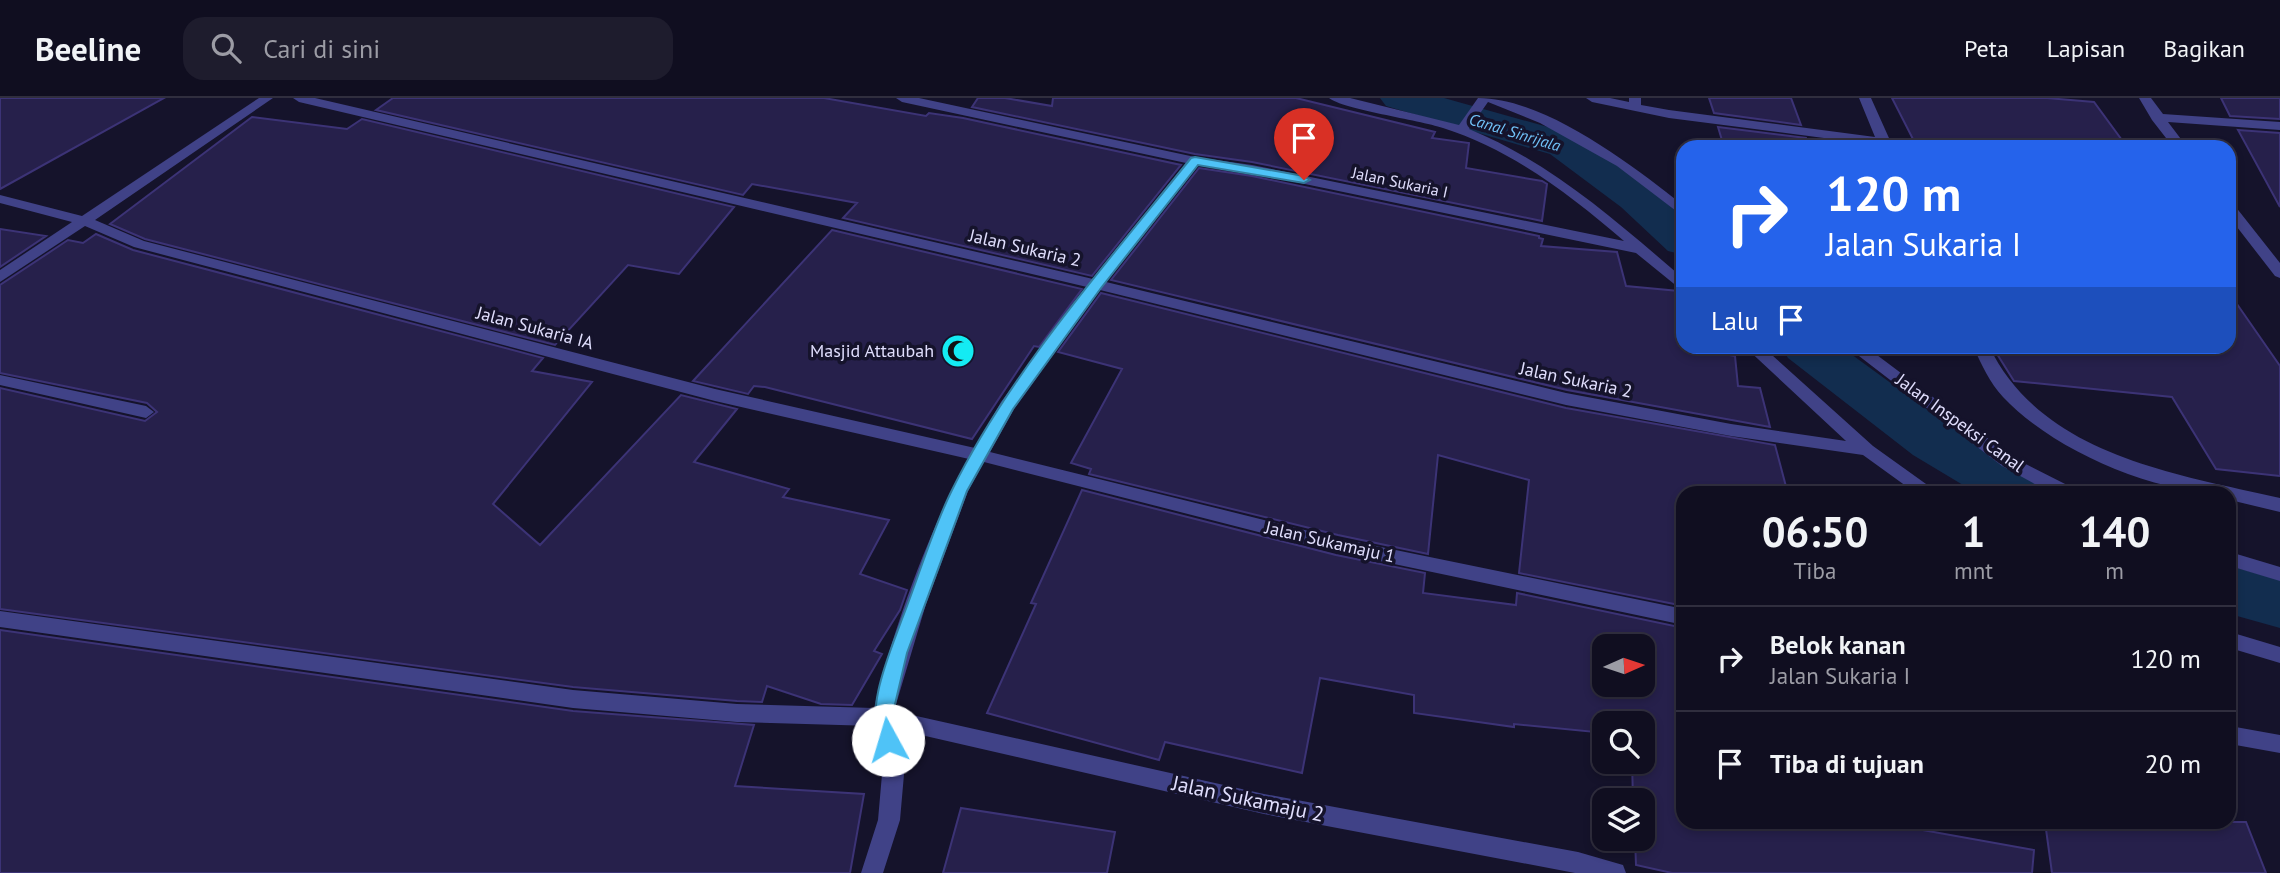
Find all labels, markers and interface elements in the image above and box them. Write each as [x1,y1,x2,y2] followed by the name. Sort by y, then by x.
[183,17,673,80] search box
[35,27,141,70] text: Beeline
[207,29,245,67] icon: search
[263,32,380,65] text: Cari di sini
[1964,33,2009,64] text: Peta
[2047,33,2125,64] text: Lapisan
[2163,33,2245,64] text: Bagikan
[1274,108,1334,180] pin
[1467,109,1563,155] water label: Canal Sinrijala
[1285,119,1323,157] icon: arrive
[1826,161,1961,225] text: 120 m
[1349,162,1450,202] street label: Jalan Sukaria I
[1711,168,1802,259] icon: right
[966,223,1083,272] street label: Jalan Sukaria 2
[1826,223,2021,265] text: Jalan Sukaria I
[473,301,597,354] street label: Jalan Sukaria IA
[1772,301,1810,339] icon: arrive
[1711,304,1758,337] text: Lalu
[939,332,977,370] mosque icon: Masjid Attaubah
[810,339,934,362] place label: Masjid Attaubah
[1517,356,1634,403] street label: Jalan Sukaria 2
[1891,368,2030,477] street label: Jalan Inspeksi Canal
[1762,504,1868,559] text: 06:50
[1962,504,1985,559] text: 1
[2079,504,2150,559] text: 140
[1262,515,1397,568] street label: Jalan Sukamaju 1
[1794,556,1836,585] text: Tiba
[1954,556,1993,585] text: mnt
[2105,556,2124,585] text: m
[1770,628,1906,661] text: Belok kanan
[1592,634,1656,696] north arrow
[1592,634,1655,851] map controls
[1711,640,1749,678] icon: right
[2130,642,2201,675] text: 120 m
[1770,661,1910,690] text: Jalan Sukaria I
[851,703,925,777] position arrow
[1592,711,1655,774] button: search
[1711,745,1749,783] icon: arrive
[1770,747,1924,780] text: Tiba di tujuan
[2145,747,2201,780] text: 20 m
[1169,769,1327,828] street label: Jalan Sukamaju 2
[1592,788,1655,851] button: layers

